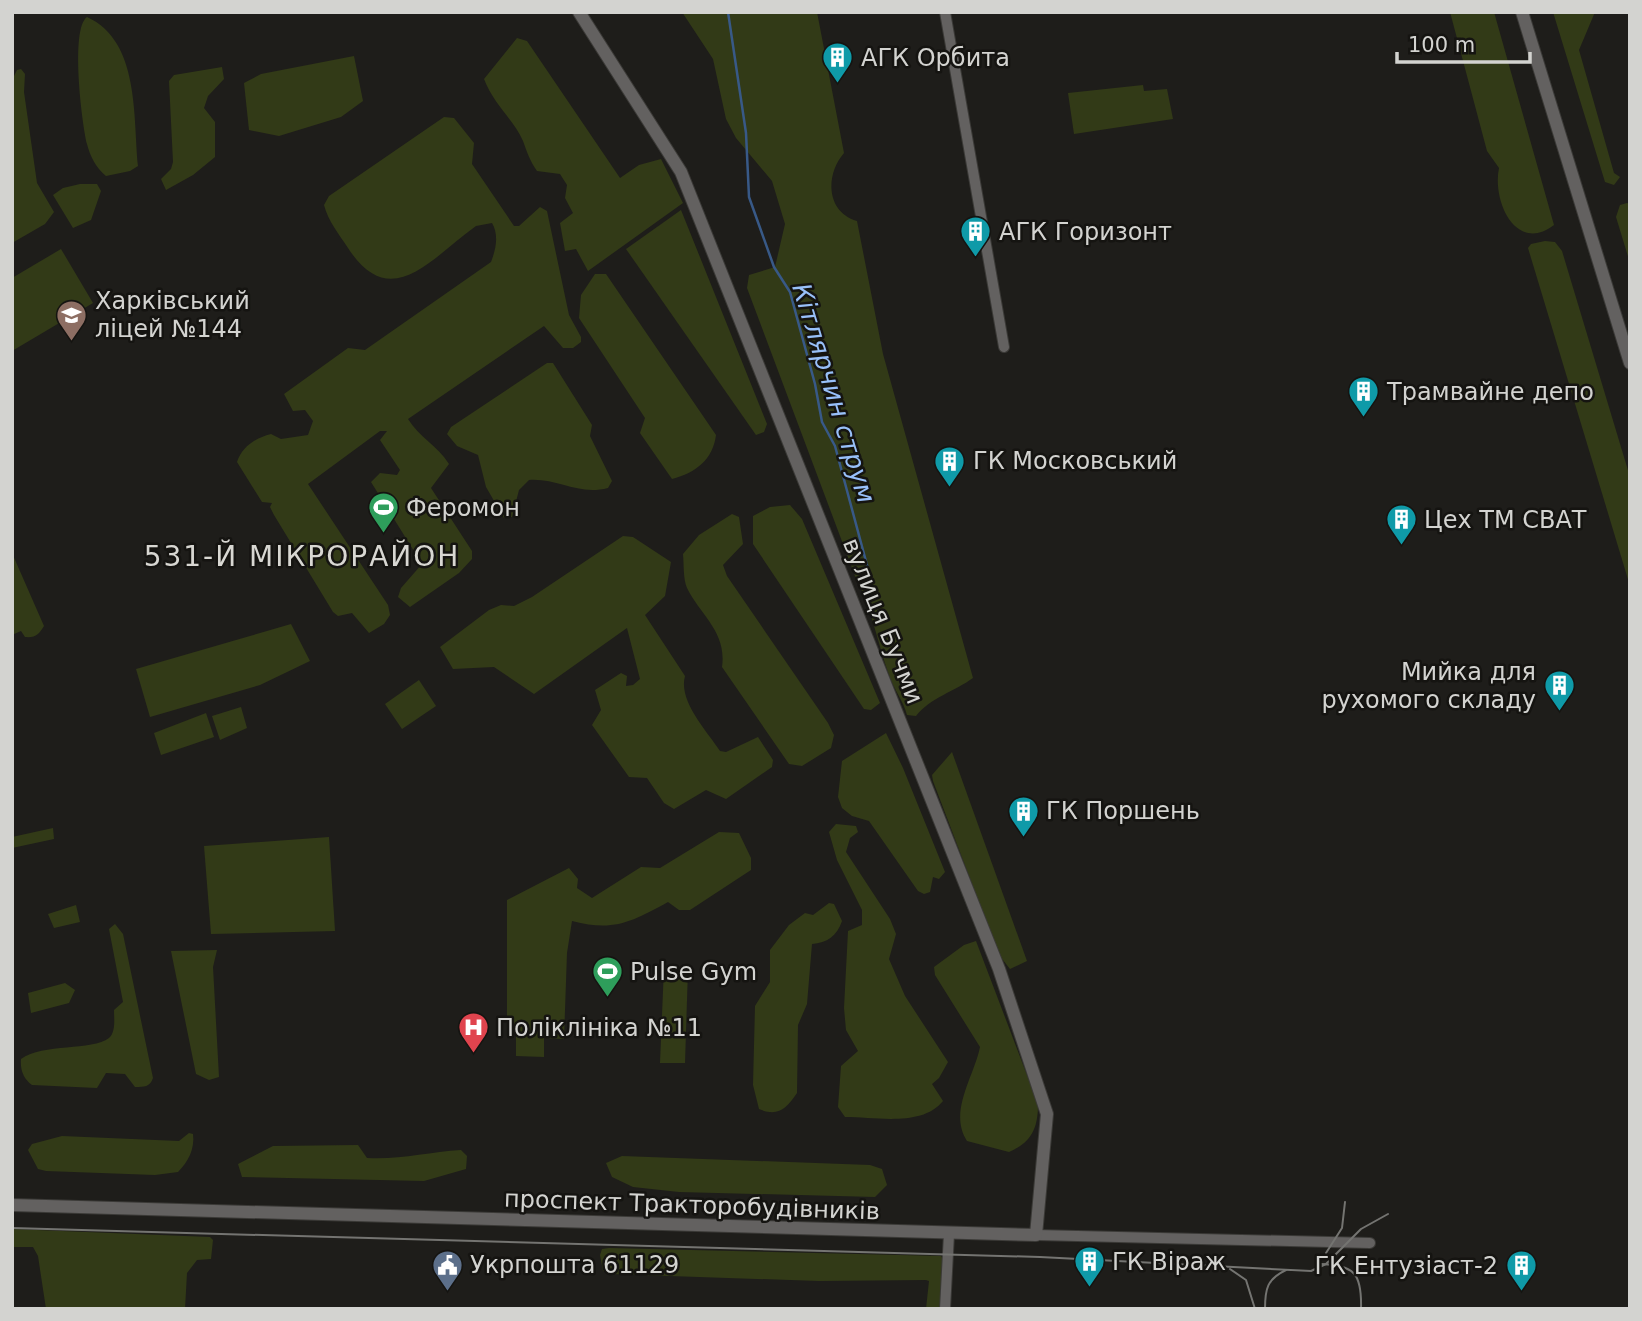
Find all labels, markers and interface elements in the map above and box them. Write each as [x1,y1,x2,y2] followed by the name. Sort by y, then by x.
[1397,21,1530,65] scale bar
[1408,33,1475,57] text: 100 m
[821,41,855,85] building icon: АГК Орбита
[861,44,1010,72] place label: АГК Орбита
[959,215,993,259] building icon: АГК Горизонт
[999,218,1172,246] place label: АГК Горизонт
[786,280,882,506] water label: Кітлярчин струм
[95,287,250,343] place label: Харківський ліцей №144
[55,298,89,342] school or university icon: Харківський ліцей №144
[1347,375,1381,419] building icon: Трамвайне депо
[1386,378,1594,406] place label: Трамвайне депо
[933,444,967,488] building icon: ГК Московський
[973,447,1177,475] place label: ГК Московський
[366,491,400,535] sports icon: Феромон
[406,494,520,522] place label: Феромон
[1384,503,1418,547] building icon: Цех ТМ СВАТ
[1424,506,1587,534] place label: Цех ТМ СВАТ
[837,534,929,708] street label: вулиця Бучми
[144,539,460,573] district label: 531-Й МІКРОРАЙОН
[1321,658,1536,714] place label: Мийка для рухомого складу
[1542,669,1576,713] building icon: Мийка для рухомого складу
[1006,794,1040,838] building icon: ГК Поршень
[1046,797,1200,825] place label: ГК Поршень
[590,955,624,999] sports icon: Pulse Gym
[630,958,757,986] place label: Pulse Gym
[456,1011,490,1055] hospital icon: Поліклініка №11
[496,1014,702,1042] place label: Поліклініка №11
[504,1184,880,1226] street label: проспект Тракторобудівників
[1072,1245,1106,1289] building icon: ГК Віраж
[430,1248,464,1292] public building icon: Укрпошта 61129
[1112,1248,1226,1276] place label: ГК Віраж
[1504,1249,1538,1293] building icon: ГК Ентузіаст-2
[470,1251,679,1279] place label: Укрпошта 61129
[1314,1252,1498,1280] place label: ГК Ентузіаст-2

